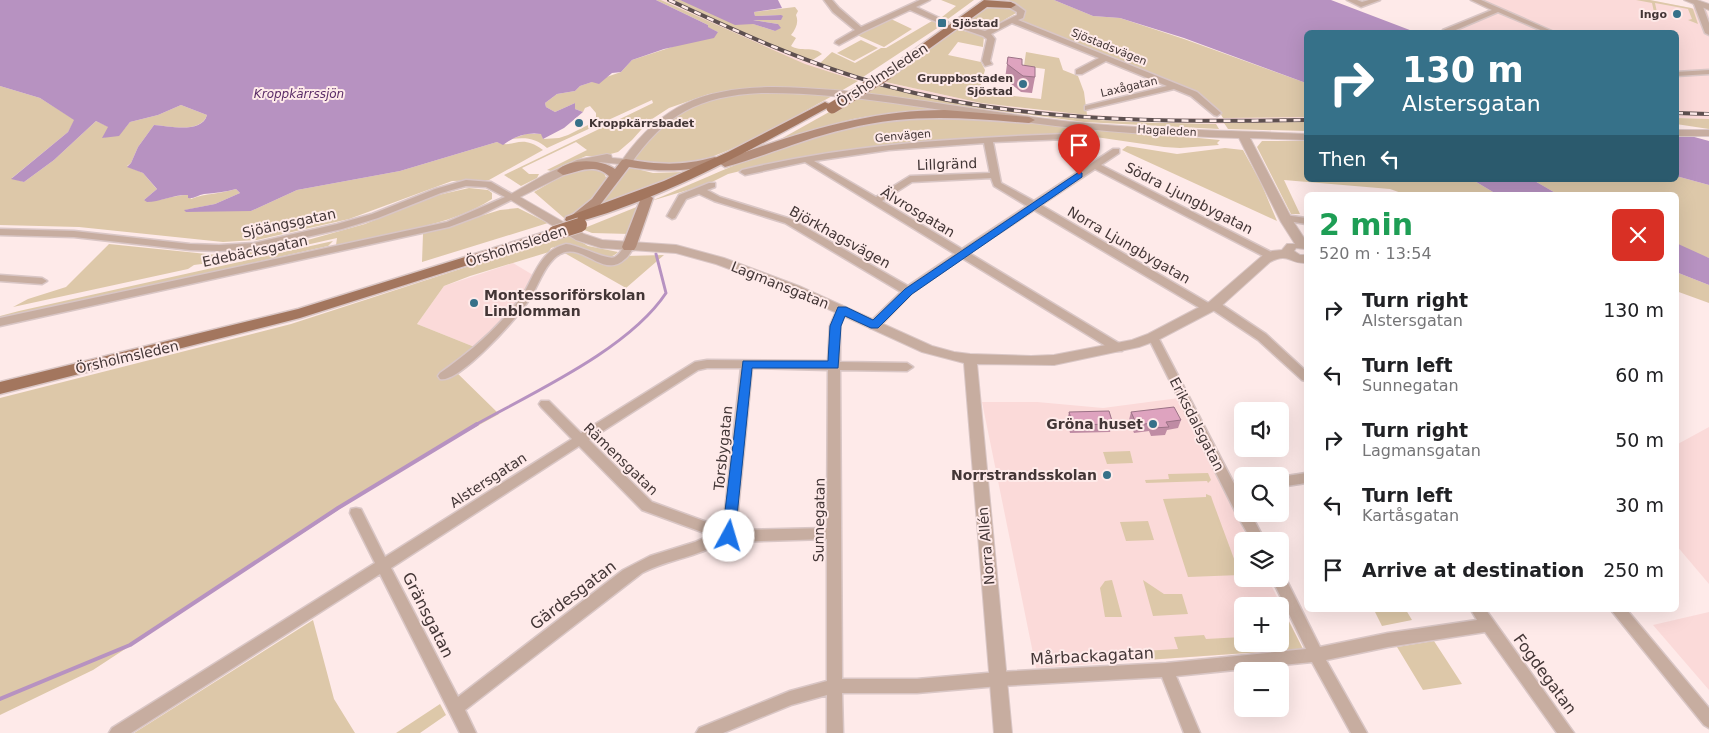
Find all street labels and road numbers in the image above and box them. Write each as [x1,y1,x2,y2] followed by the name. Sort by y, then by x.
[1069,26,1149,68] street label: Sjöstadsvägen
[833,39,930,110] street label: Örsholmsleden
[1099,74,1159,100] street label: Laxågatan
[1137,123,1197,139] street label: Hagaleden
[874,127,932,145] street label: Genvägen
[917,155,977,173] street label: Lillgränd
[1123,159,1255,237] street label: Södra Ljungbygatan
[878,183,958,240] street label: Älvrosgatan
[787,203,893,271] street label: Björkhagsvägen
[1065,203,1193,287] street label: Norra Ljungbygatan
[241,205,337,241] street label: Sjöängsgatan
[463,221,569,270] street label: Örsholmsleden
[201,232,309,270] street label: Edebäcksgatan
[729,258,831,312] street label: Lagmansgatan
[74,336,180,377] street label: Örsholmsleden
[1167,375,1227,473] street label: Eriksdalsgatan
[710,405,735,492] street label: Torsbygatan
[581,420,661,498] street label: Rämensgatan
[447,449,529,511] street label: Alstersgatan
[810,478,828,562] street label: Sunnegatan
[975,506,997,586] street label: Norra Allén
[526,556,620,634] street label: Gärdesgatan
[398,569,458,661] street label: Gränsgatan
[1509,630,1581,718] street label: Fogdegatan
[1030,643,1154,669] street label: Mårbackagatan

